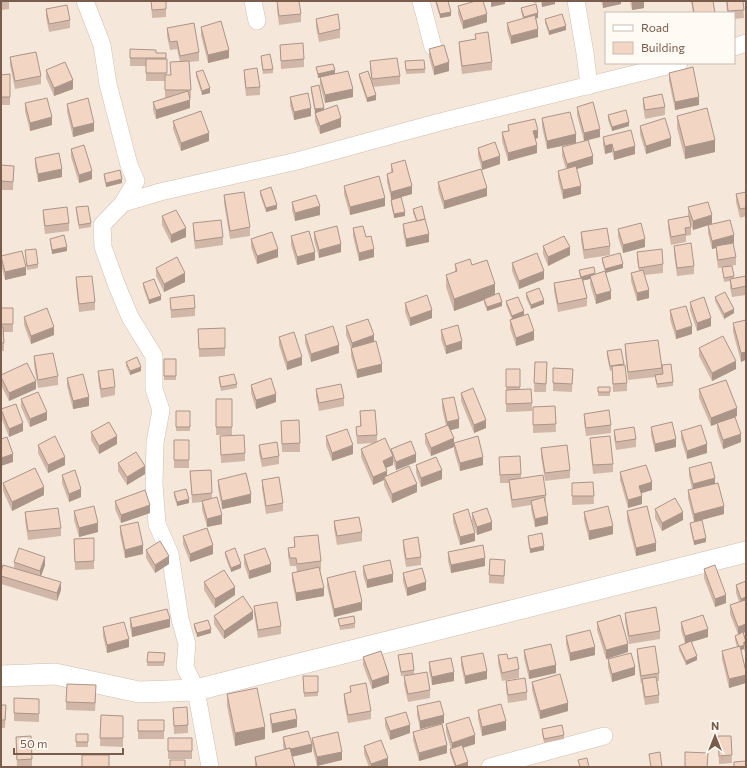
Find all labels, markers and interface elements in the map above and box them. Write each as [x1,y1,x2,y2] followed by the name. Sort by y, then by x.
[605,12,735,64] legend
[641,20,669,34] text: Road
[641,40,685,54] text: Building
[695,716,735,756] north arrow
[711,719,719,732] text: N
[14,730,123,756] scale bar
[20,736,48,750] text: 50 m

